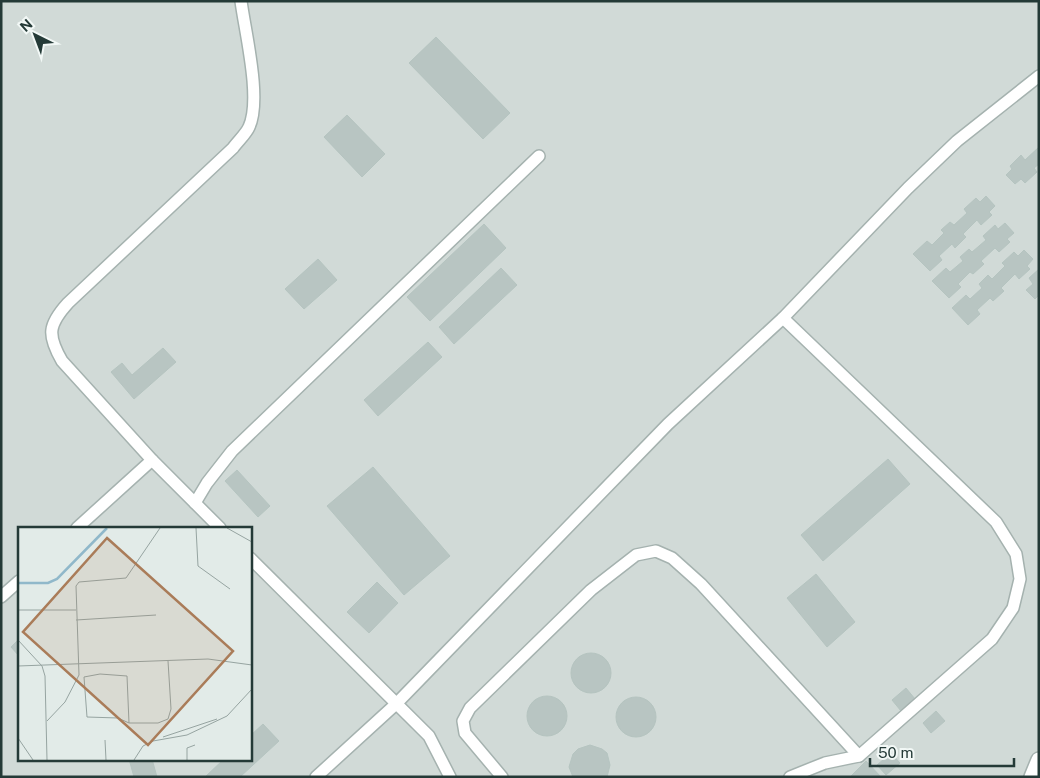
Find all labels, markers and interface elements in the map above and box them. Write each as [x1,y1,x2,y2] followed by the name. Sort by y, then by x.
[10,10,60,60] north arrow
[17,16,36,35] text: N
[18,527,251,760] inset map
[870,736,1014,768] scale bar
[878,744,913,761] text: 50 m

